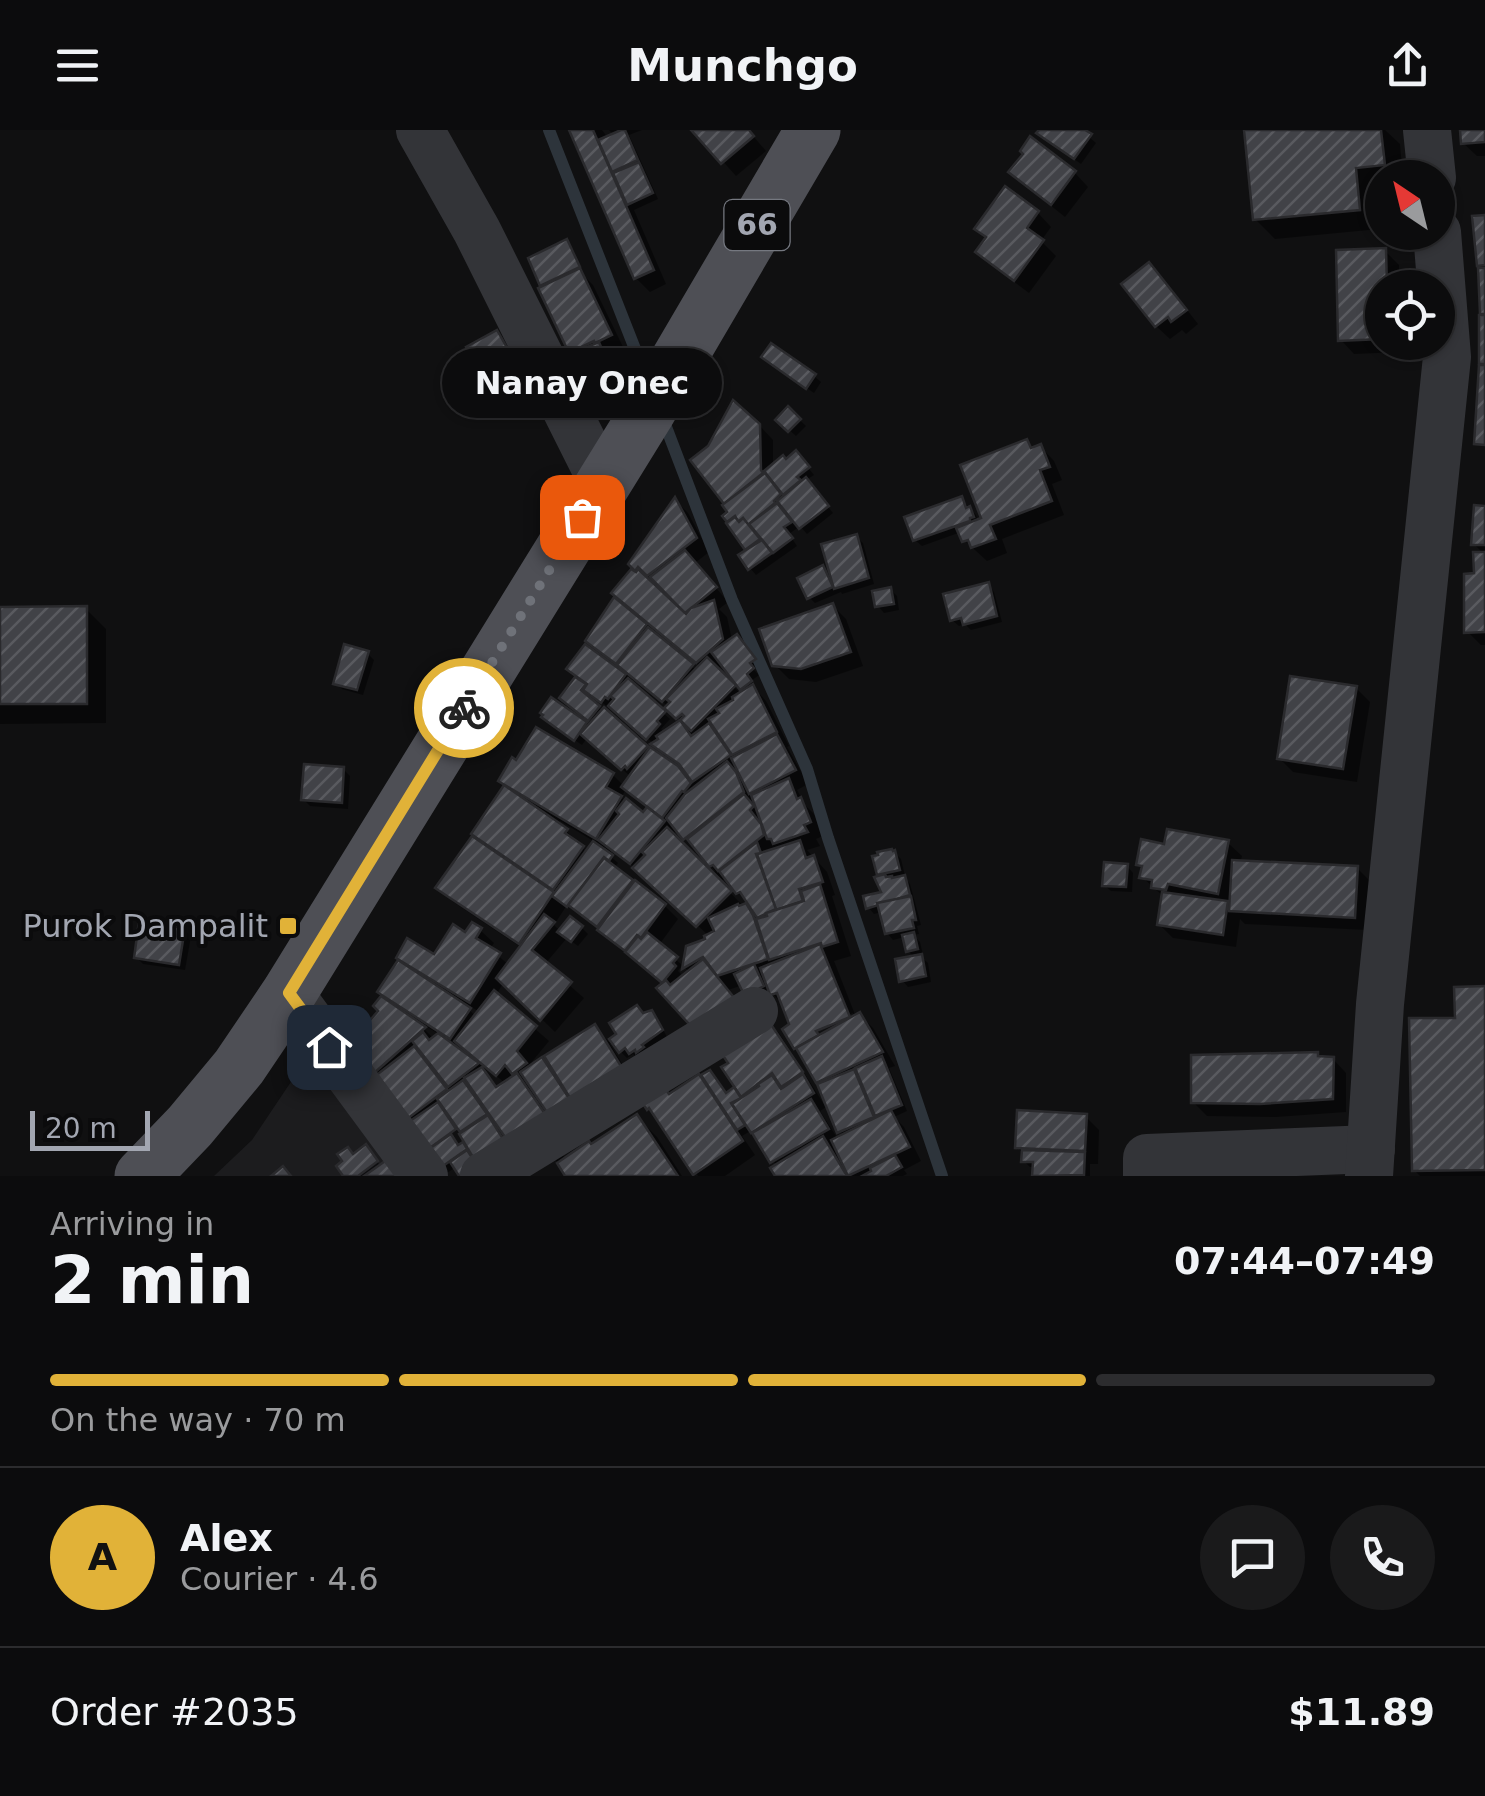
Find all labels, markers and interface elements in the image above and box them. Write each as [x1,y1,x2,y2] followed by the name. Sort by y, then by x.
[50,38,105,93] icon: menu
[1380,38,1435,93] icon: share
[627,39,858,92] text: Munchgo
[1365,160,1455,250] north arrow
[1365,160,1455,360] map controls
[724,200,790,250] road number: 66
[1365,270,1455,360] button: locate
[442,347,722,417] callout: Nanay Onec
[475,364,689,402] text: Nanay Onec
[540,475,625,560] pin
[555,490,610,545] icon: bag
[414,658,514,758] courier
[437,681,492,736] icon: bike
[23,907,268,945] place label: Purok Dampalit
[277,915,299,937] marker: Purok Dampalit
[287,1005,372,1090] pin
[302,1020,357,1075] icon: home
[30,1106,150,1150] scale bar
[45,1112,117,1145] text: 20 m
[50,1205,214,1243] text: Arriving in
[1174,1239,1435,1283] text: 07:44–07:49
[50,1243,254,1318] text: 2 min
[50,1401,346,1439] text: On the way · 70 m
[1200,1505,1305,1610] button: chat
[1330,1505,1435,1610] button: phone
[180,1516,273,1560] text: Alex
[88,1535,117,1579] text: A
[180,1560,379,1598] text: Courier · 4.6
[50,1690,299,1734] text: Order #2035
[1288,1690,1435,1734] text: $11.89

